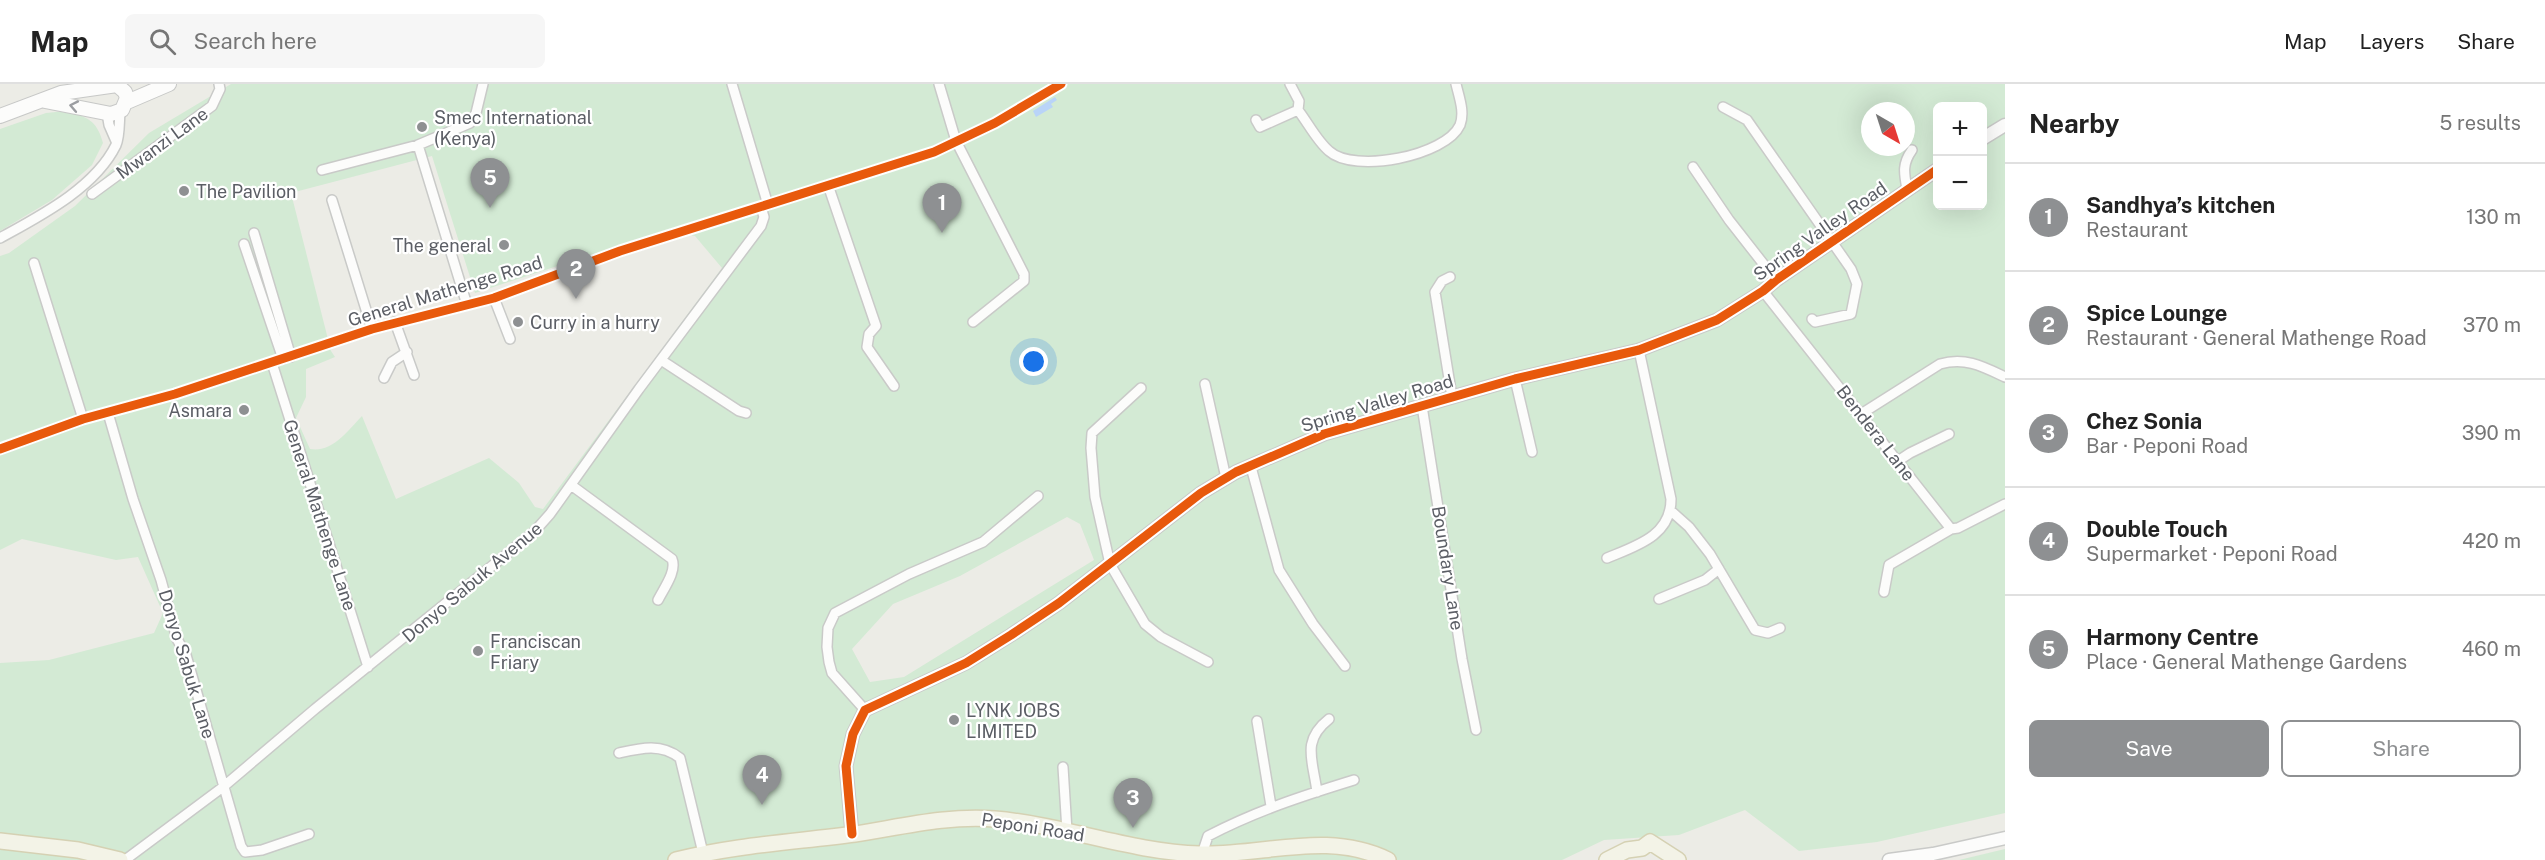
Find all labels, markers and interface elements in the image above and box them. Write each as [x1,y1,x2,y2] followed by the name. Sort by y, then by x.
[125,14,545,68] search box
[30,25,89,58] text: Map
[146,25,179,58] icon: search
[194,28,317,54] text: Search here
[2284,29,2327,54] text: Map
[2360,29,2424,54] text: Layers
[2457,29,2515,54] text: Share
[70,100,80,113] one-way arrow
[1861,102,1915,156] north arrow
[1933,102,1987,210] map controls
[1933,102,1987,156] button: +
[112,103,212,183] street label: Mwanzi Lane
[434,107,592,149] place label: Smec International (Kenya)
[2029,108,2119,139] text: Nearby
[2439,111,2521,135] text: 5 results
[415,120,429,134] marker: Smec International (Kenya)
[1933,156,1987,210] button: −
[470,158,510,208] pin: 5
[1749,177,1891,285] street label: Spring Valley Road
[196,181,297,202] place label: The Pavilion
[177,184,191,198] marker: The Pavilion
[922,184,962,233] pin: 1
[2086,192,2275,218] text: Sandhya’s kitchen
[2044,205,2053,229] text: 1
[2466,205,2521,229] text: 130 m
[2086,218,2188,242] text: Restaurant
[393,235,492,256] place label: The general
[497,238,511,252] marker: The general
[556,250,596,299] pin: 2
[345,251,545,331] street label: General Mathenge Road
[2086,300,2228,326] text: Spice Lounge
[530,312,660,333] place label: Curry in a hurry
[2042,313,2055,337] text: 2
[2463,313,2521,337] text: 370 m
[511,315,525,329] marker: Curry in a hurry
[2086,326,2427,350] text: Restaurant · General Mathenge Road
[1019,347,1048,376] your location
[1298,370,1456,436] street label: Spring Valley Road
[1832,381,1920,485] street label: Bendera Lane
[168,400,232,421] place label: Asmara
[237,403,251,417] marker: Asmara
[2086,408,2202,434] text: Chez Sonia
[279,417,361,613] street label: General Mathenge Lane
[2042,421,2055,445] text: 3
[2462,421,2521,445] text: 390 m
[2086,434,2248,458] text: Bar · Peponi Road
[1428,504,1468,632] street label: Boundary Lane
[2086,516,2228,542] text: Double Touch
[398,517,546,647] street label: Donyo Sabuk Avenue
[2042,529,2055,553] text: 4
[2462,529,2521,553] text: 420 m
[2086,542,2338,566] text: Supermarket · Peponi Road
[154,587,220,741] street label: Donyo Sabuk Lane
[2086,624,2259,650] text: Harmony Centre
[490,631,581,673] place label: Franciscan Friary
[2042,637,2055,661] text: 5
[2462,637,2521,661] text: 460 m
[471,644,485,658] marker: Franciscan Friary
[2086,650,2407,674] text: Place · General Mathenge Gardens
[966,700,1060,742] place label: LYNK JOBS LIMITED
[947,713,961,727] marker: LYNK JOBS LIMITED
[2029,720,2269,777] button: Save
[2281,720,2521,777] button: Share
[742,756,782,805] pin: 4
[1114,778,1152,828] pin: 3
[980,808,1086,846] street label: Peponi Road

